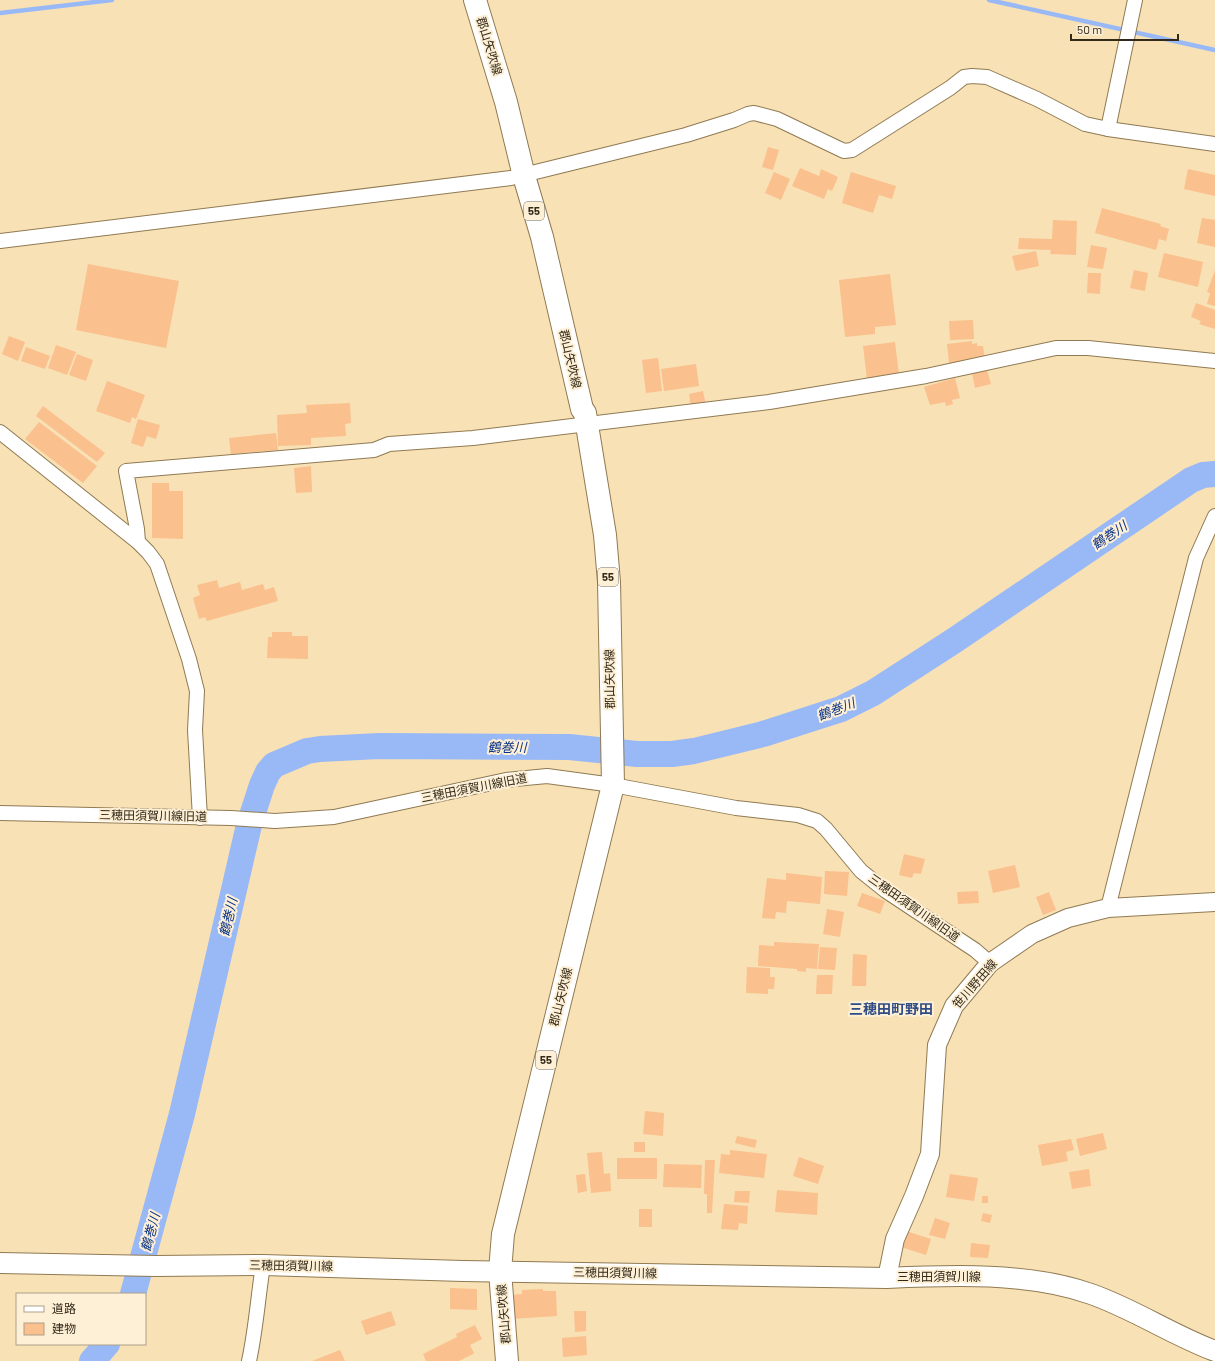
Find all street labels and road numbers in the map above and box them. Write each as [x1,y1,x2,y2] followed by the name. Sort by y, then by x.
[474,15,505,76] street label: 郡山矢吹線
[524,202,544,220] road number: 55
[557,328,585,390] street label: 郡山矢吹線
[598,568,618,586] road number: 55
[601,649,617,709] street label: 郡山矢吹線
[419,770,528,804] street label: 三穂田須賀川線旧道
[99,807,207,823] street label: 三穂田須賀川線旧道
[866,870,963,944] street label: 三穂田須賀川線旧道
[949,956,999,1011] street label: 笹川野田線
[546,966,574,1028] street label: 郡山矢吹線
[536,1051,556,1069] road number: 55
[249,1257,333,1273] street label: 三穂田須賀川線
[573,1264,657,1280] street label: 三穂田須賀川線
[897,1269,981,1283] street label: 三穂田須賀川線
[493,1284,513,1345] street label: 郡山矢吹線

